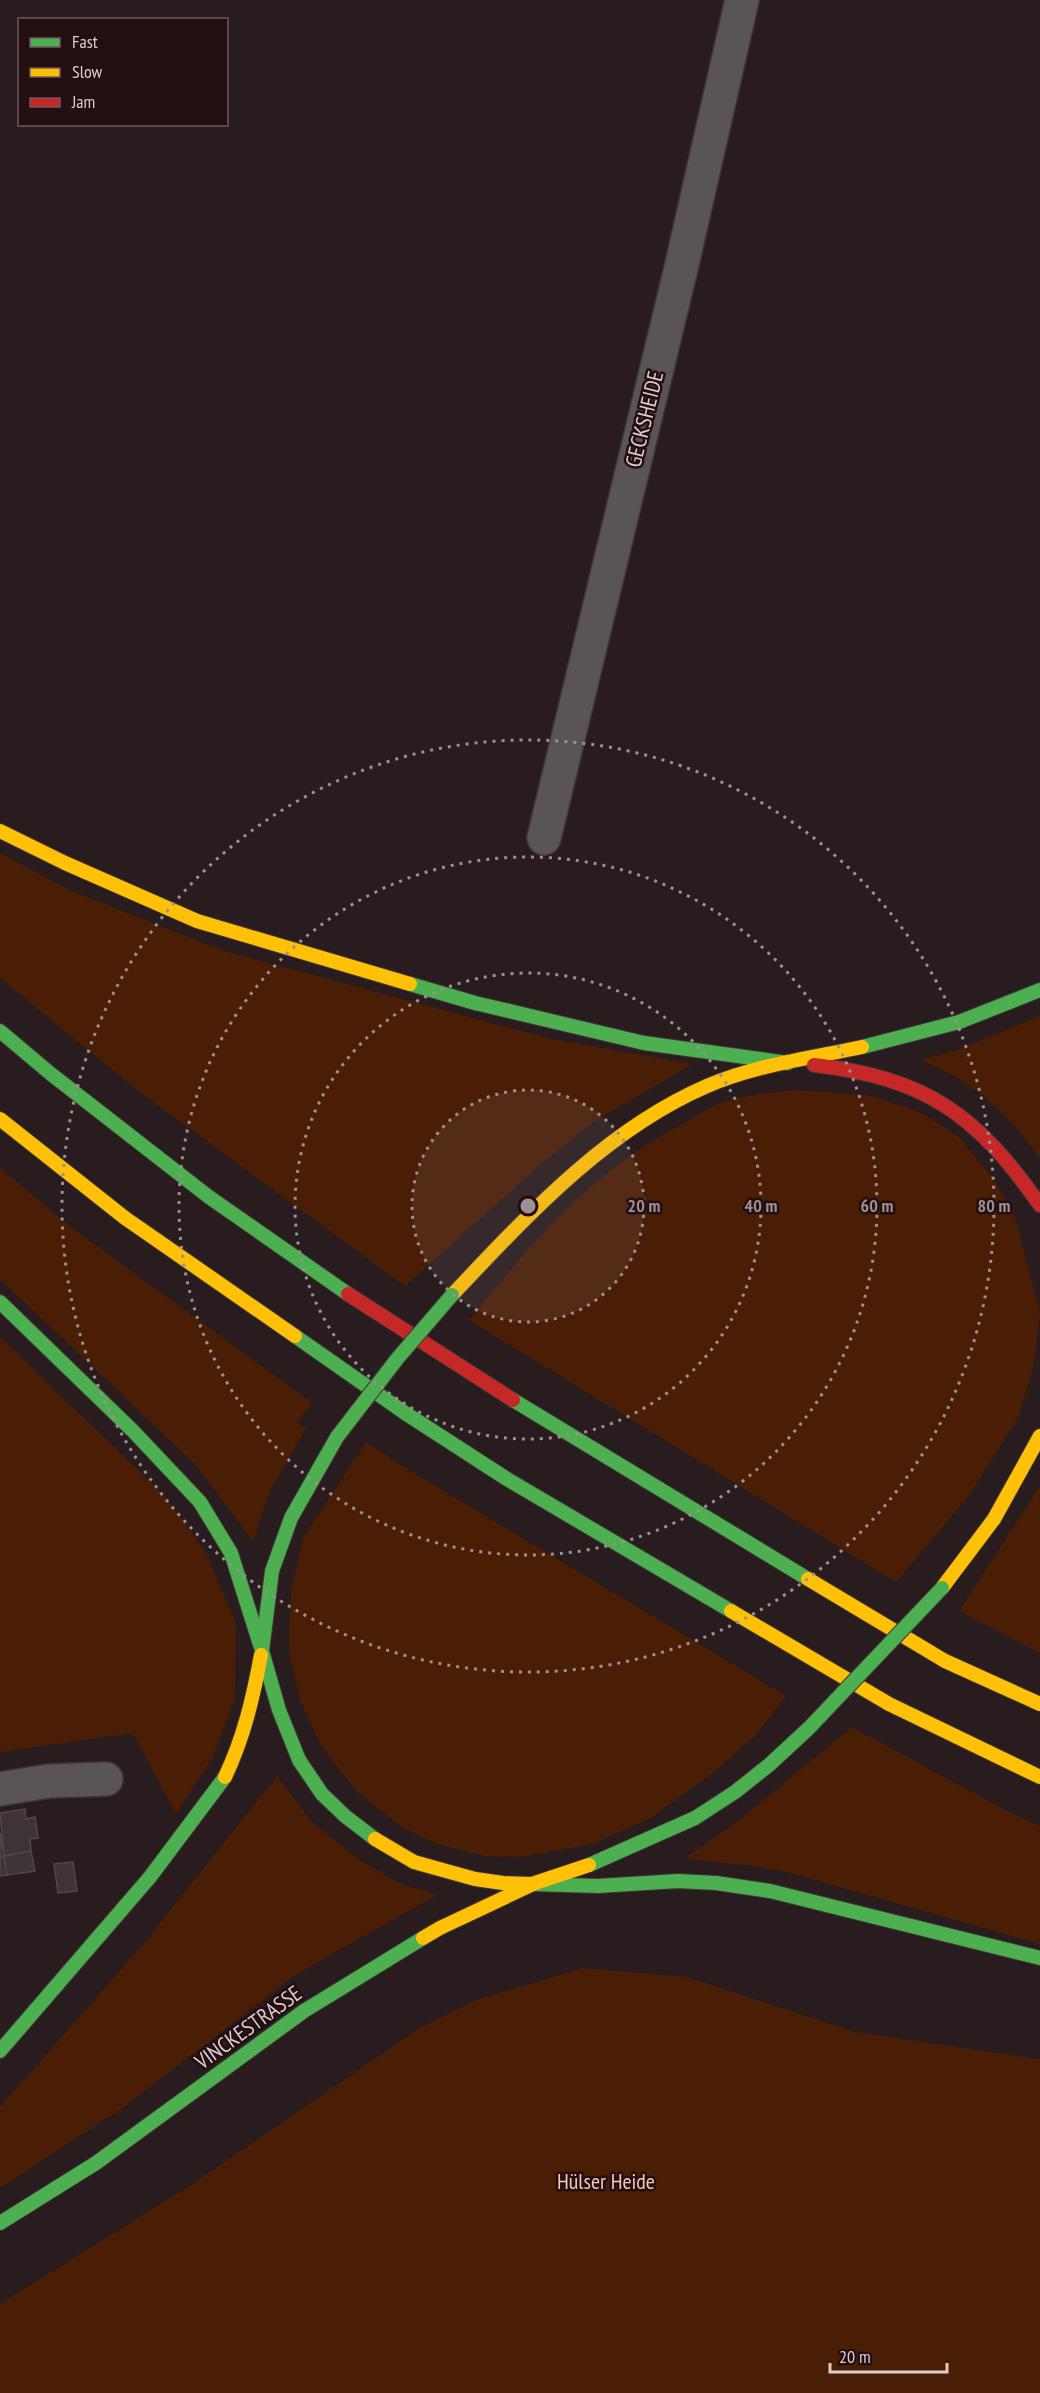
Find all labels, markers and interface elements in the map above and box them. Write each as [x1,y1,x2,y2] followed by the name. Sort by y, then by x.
[18,18,228,126] legend
[72,30,98,53] text: Fast
[72,60,103,83] text: Slow
[71,90,95,113] text: Jam
[619,368,669,470] street label: GECKSHEIDE
[628,1194,660,1217] text: 20 m
[745,1194,777,1217] text: 40 m
[861,1194,893,1217] text: 60 m
[978,1194,1010,1217] text: 80 m
[518,1196,538,1216] centre of rings
[188,1979,307,2076] street label: VINCKESTRASSE
[557,2167,655,2195] park label: Hülser Heide
[830,2336,947,2374] scale bar
[839,2345,871,2368] text: 20 m

